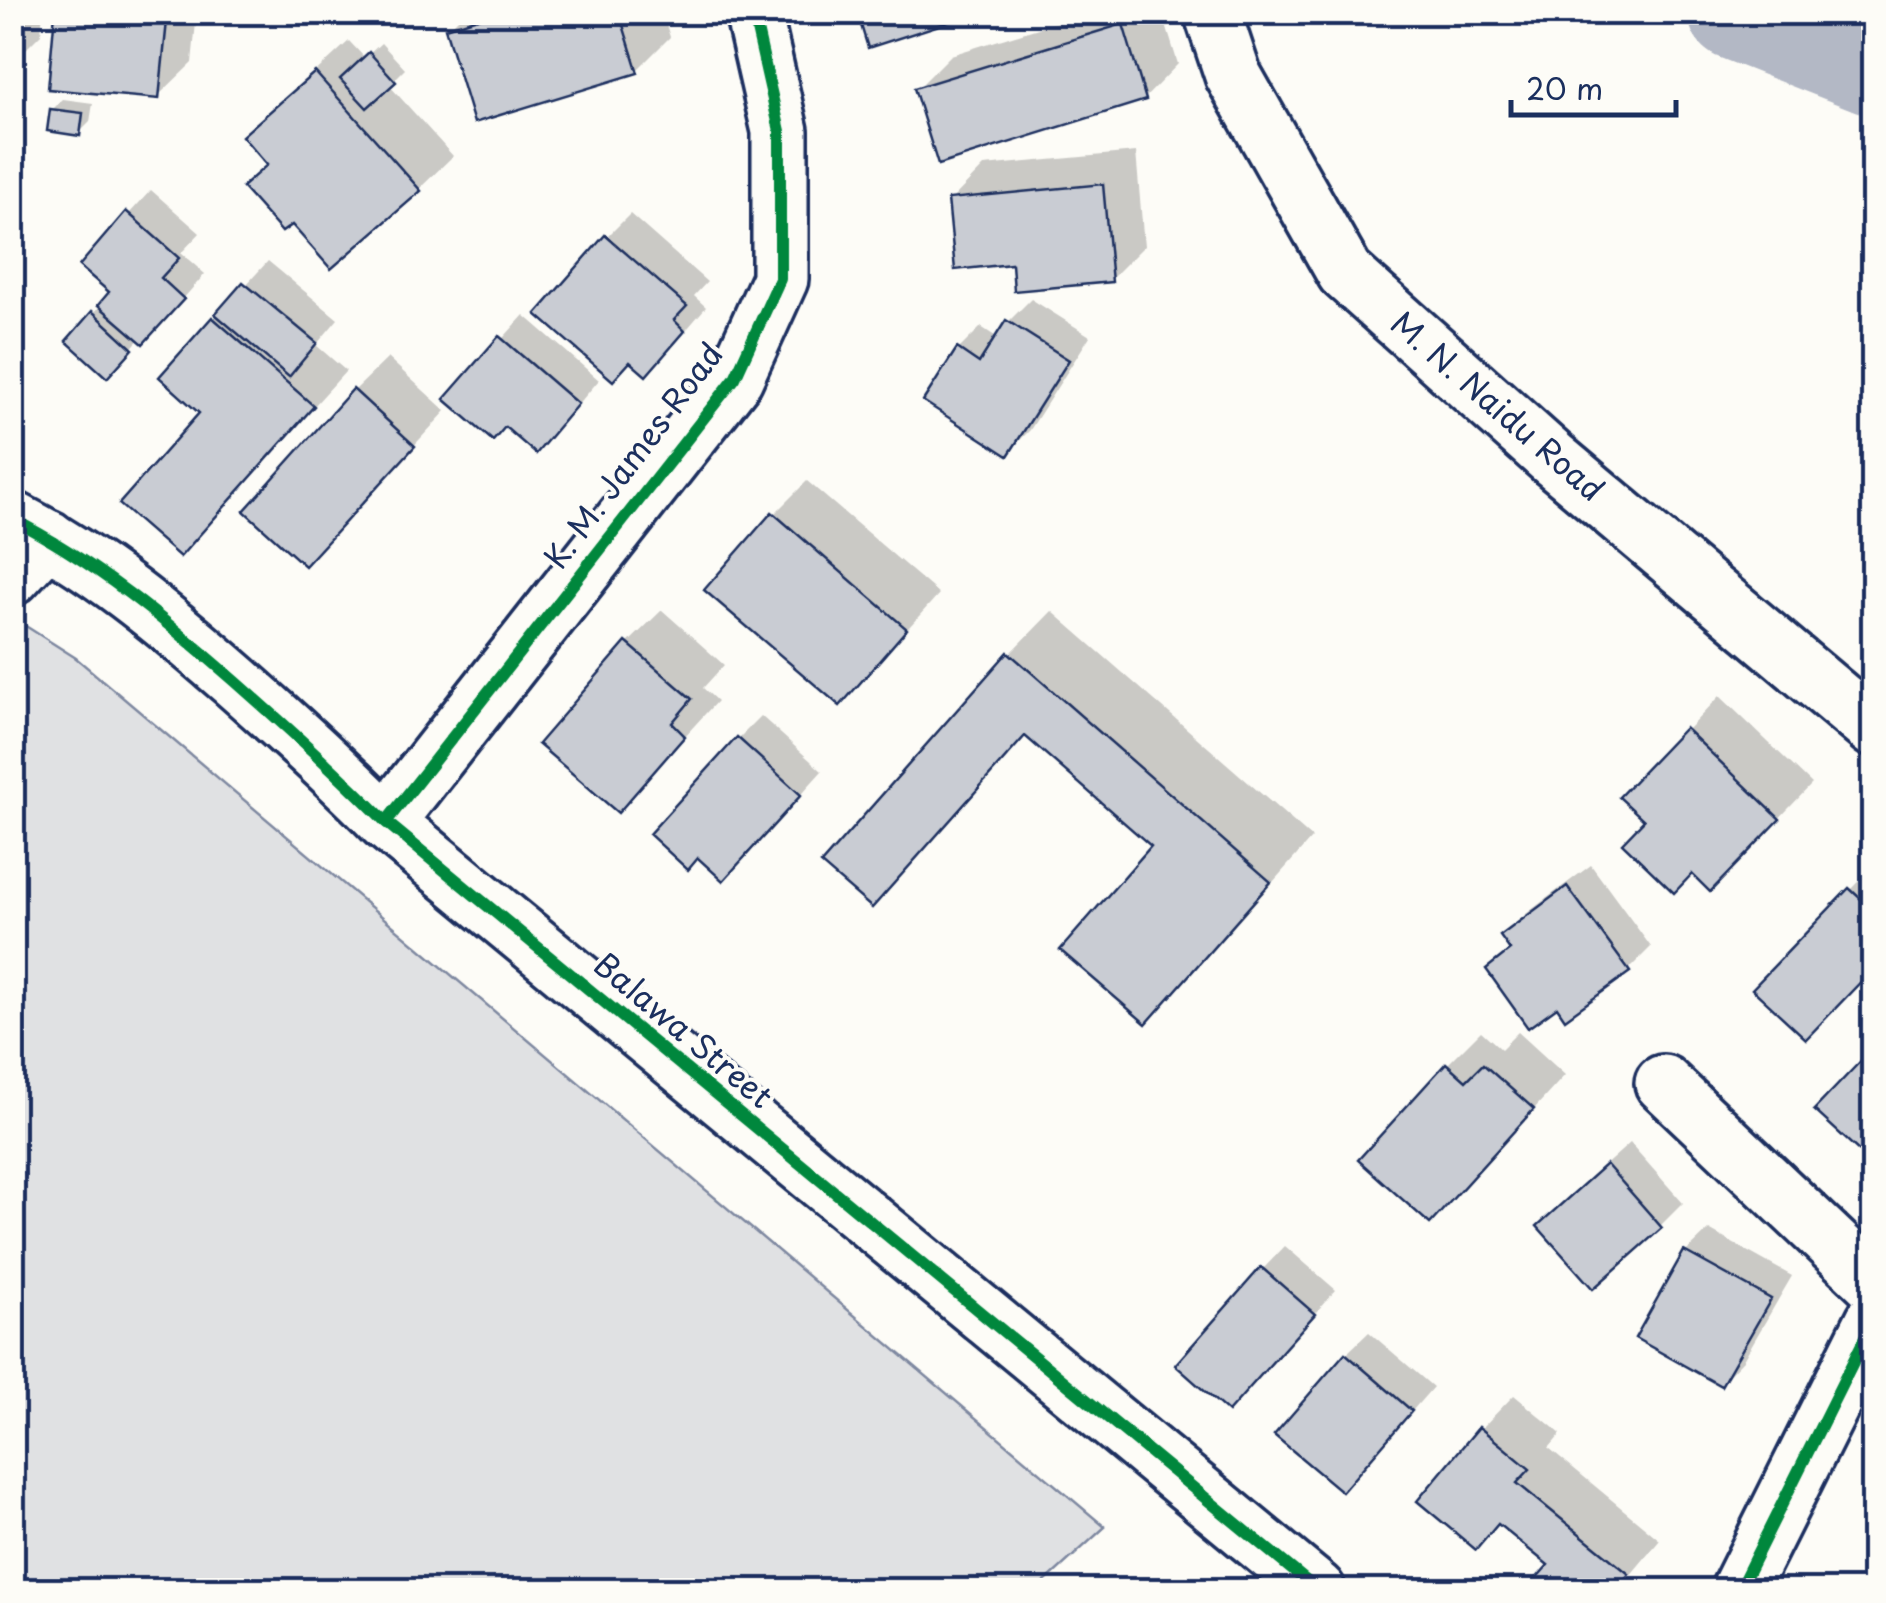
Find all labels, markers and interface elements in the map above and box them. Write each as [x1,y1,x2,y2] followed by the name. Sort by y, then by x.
[1511,55,1676,117] scale bar
[1526,65,1603,110] text: 20 m
[1381,299,1616,512] street label: M. N. Naidu Road
[531,332,733,578] street label: K. M. James Road
[584,940,784,1119] street label: Balawa Street

